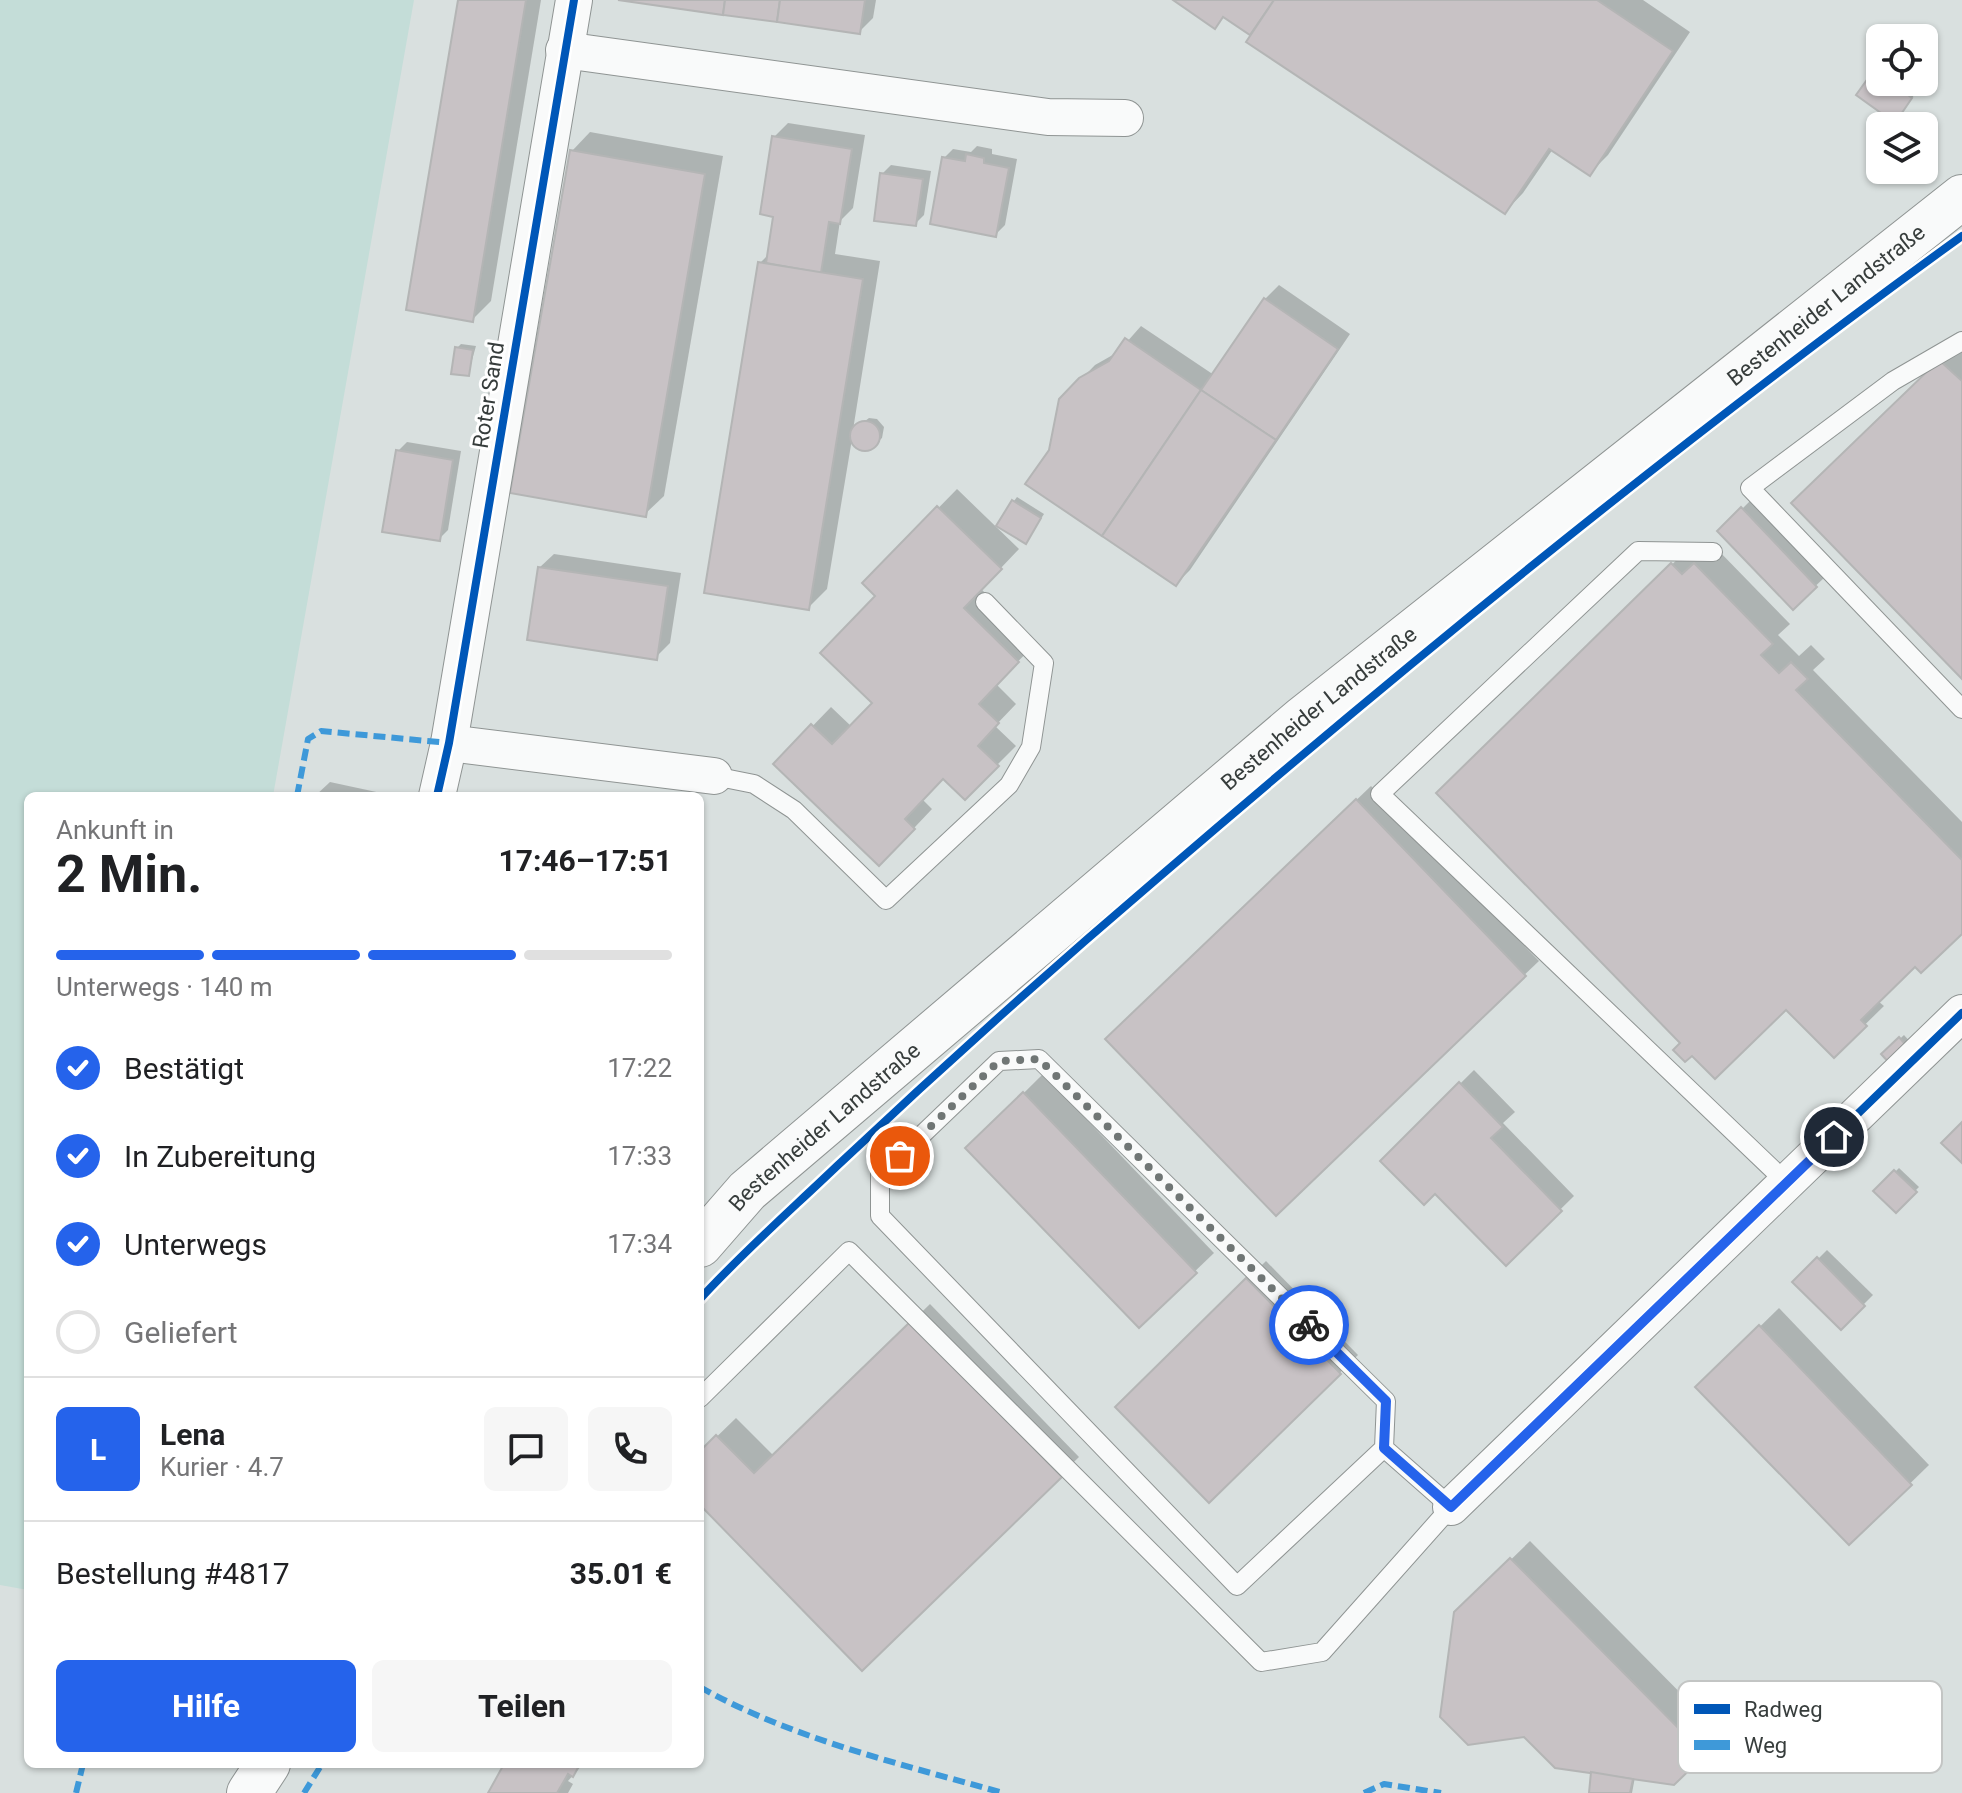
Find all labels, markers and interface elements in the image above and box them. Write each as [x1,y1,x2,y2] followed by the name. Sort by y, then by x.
[1866,24,1938,184] map controls
[1866,24,1938,96] button: locate
[1866,112,1938,184] button: layers
[1722,219,1930,391] street label: Bestenheider Landstraße
[468,340,509,450] street label: Roter Sand
[1216,621,1422,795] street label: Bestenheider Landstraße
[56,815,174,845] text: Ankunft in
[498,843,672,878] text: 17:46–17:51
[56,844,202,905] text: 2 Min.
[56,972,273,1002] text: Unterwegs · 140 m
[724,1038,925,1216] street label: Bestenheider Landstraße
[56,1046,100,1090] icon: check
[124,1051,244,1086] text: Bestätigt
[607,1053,672,1083] text: 17:22
[1800,1103,1868,1171] pin
[1812,1115,1856,1159] icon: home
[866,1122,934,1190] pin
[56,1134,100,1178] icon: check
[878,1134,922,1178] icon: bag
[124,1139,316,1174] text: In Zubereitung
[607,1141,672,1171] text: 17:33
[56,1222,100,1266] icon: check
[124,1227,267,1262] text: Unterwegs
[607,1229,672,1259] text: 17:34
[1269,1285,1349,1365] courier
[1287,1303,1331,1347] icon: bike
[124,1315,238,1350] text: Geliefert
[484,1407,568,1491] button: chat
[588,1407,672,1491] button: phone
[160,1417,225,1452] text: Lena
[90,1432,106,1467] text: L
[160,1452,284,1482] text: Kurier · 4.7
[56,1556,290,1591] text: Bestellung #4817
[570,1556,672,1591] text: 35.01 €
[56,1660,356,1752] button: Hilfe
[372,1660,672,1752] button: Teilen
[1678,1681,1942,1773] legend
[1744,1697,1822,1722] text: Radweg
[1744,1733,1787,1758] text: Weg

